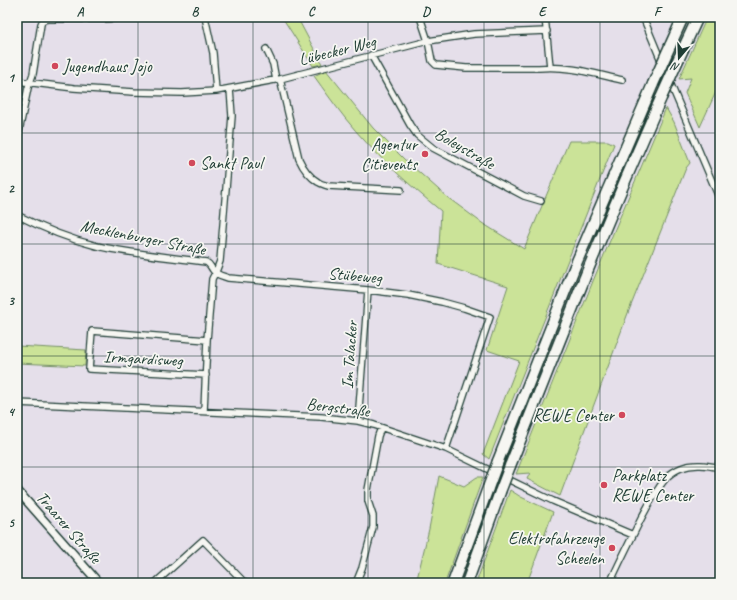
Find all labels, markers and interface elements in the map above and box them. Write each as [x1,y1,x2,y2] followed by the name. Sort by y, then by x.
[77,4,85,20] text: A
[192,4,200,20] text: B
[308,4,316,20] text: C
[422,4,431,20] text: D
[539,4,548,20] text: E
[654,4,663,20] text: F
[297,30,379,70] street label: Lübecker Weg
[659,38,699,78] north arrow
[62,56,153,77] place label: Jugendhaus Jojo
[668,59,681,75] text: N
[50,61,60,71] marker: Jugendhaus Jojo
[8,70,16,86] text: 1
[431,123,500,175] street label: Boleystraße
[361,134,419,175] place label: Agentur Citievents
[420,149,430,159] marker: Agentur Citievents
[200,153,265,174] place label: Sankt Paul
[187,158,197,168] marker: Sankt Paul
[8,181,15,197] text: 2
[79,215,209,260] street label: Mecklenburger Straße
[327,263,384,288] street label: Stübeweg
[8,293,15,309] text: 3
[337,319,362,390] street label: Im Talacker
[103,346,185,371] street label: Irmgardisweg
[305,393,372,422] street label: Bergstraße
[8,404,16,420] text: 4
[533,405,616,426] place label: REWE Center
[617,410,627,420] marker: REWE Center
[612,465,695,506] place label: Parkplatz REWE Center
[599,480,609,490] marker: Parkplatz REWE Center
[32,487,107,569] street label: Traarer Straße
[8,515,15,531] text: 5
[508,528,605,569] place label: Elektrofahrzeuge Scheelen
[607,543,617,553] marker: Elektrofahrzeuge Scheelen

